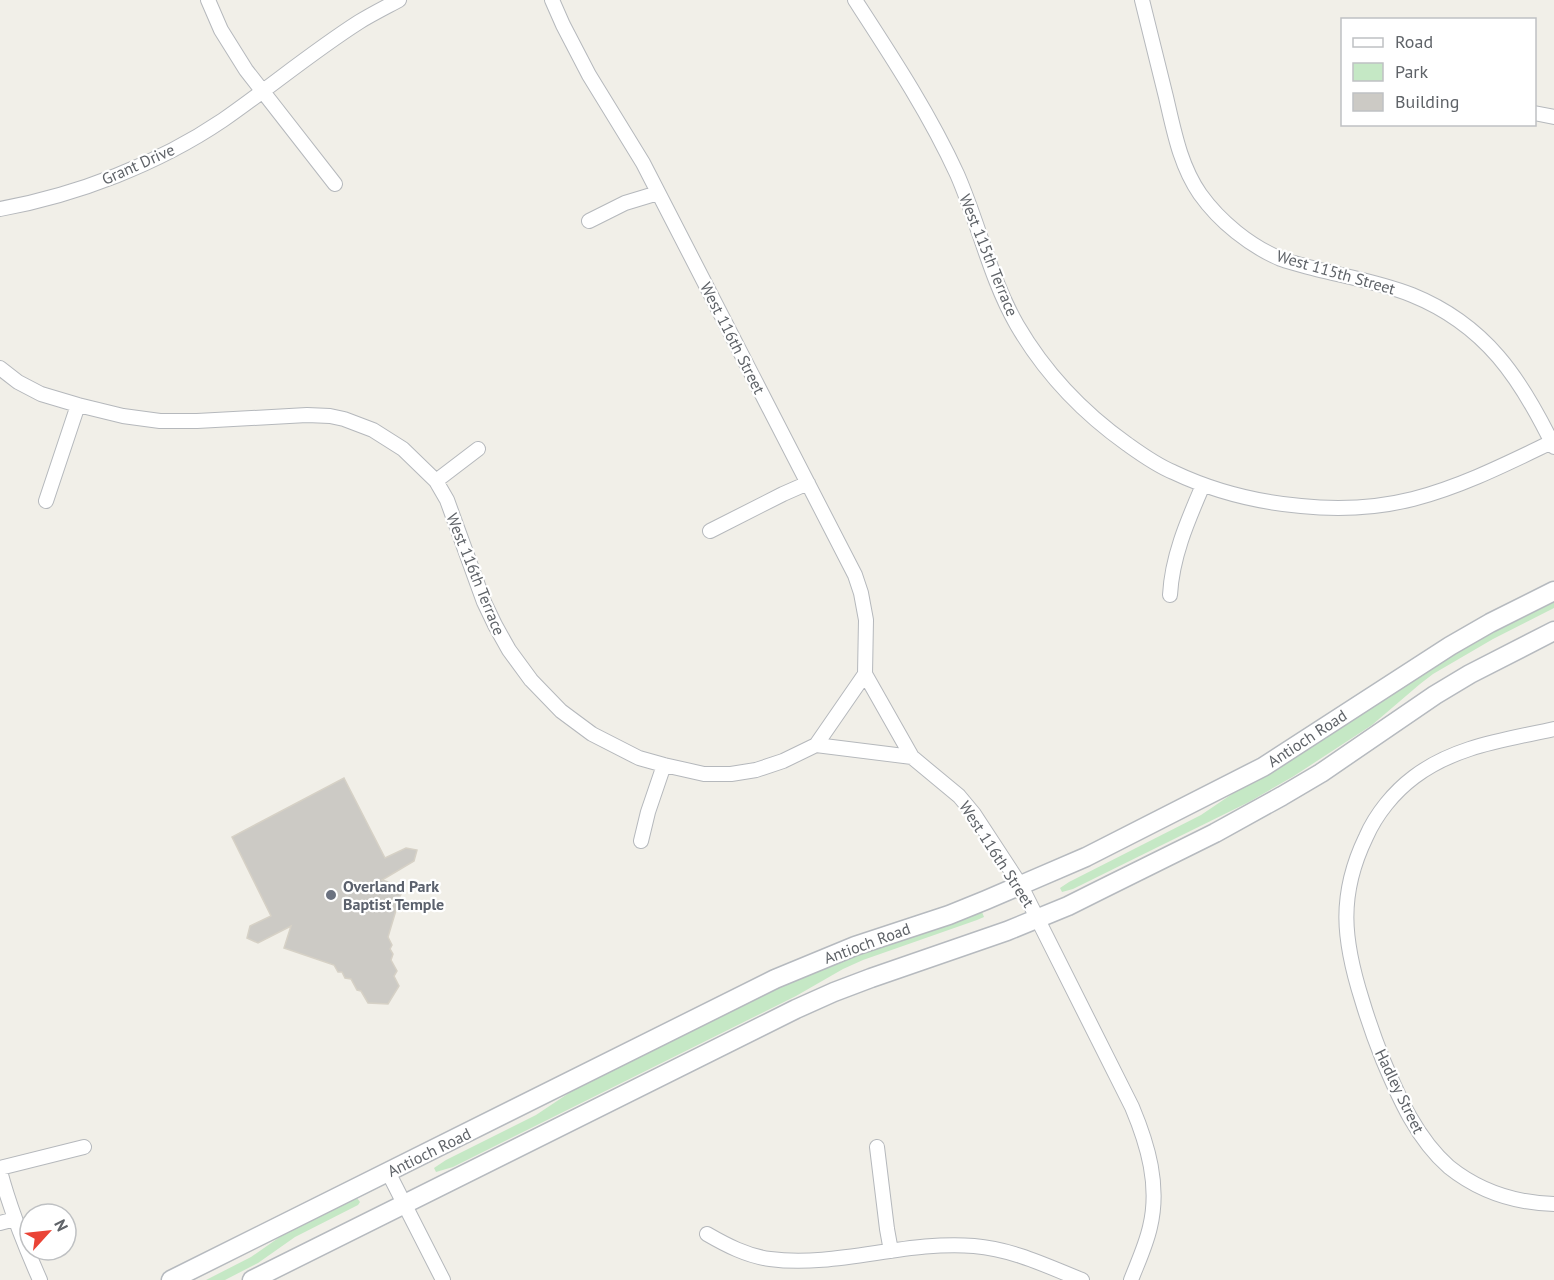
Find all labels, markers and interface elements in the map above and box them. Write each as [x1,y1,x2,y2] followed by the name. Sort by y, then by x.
[1341,18,1536,126] legend
[1395,30,1433,53] text: Road
[1395,60,1428,83] text: Park
[1395,90,1459,113] text: Building
[99,139,177,189] street label: Grant Drive
[955,191,1023,319] street label: West 115th Terrace
[1274,245,1398,299] street label: West 115th Street
[696,279,770,398] street label: West 116th Street
[442,510,510,638] street label: West 116th Terrace
[1264,705,1350,771] street label: Antioch Road
[955,797,1039,911] street label: West 116th Street
[343,876,444,914] place label: Overland Park Baptist Temple
[324,888,338,902] marker: Overland Park Baptist Temple
[821,918,913,968] street label: Antioch Road
[1371,1045,1429,1137] street label: Hadley Street
[384,1123,474,1181] street label: Antioch Road
[18,1202,78,1262] north arrow
[50,1216,73,1234] text: N

